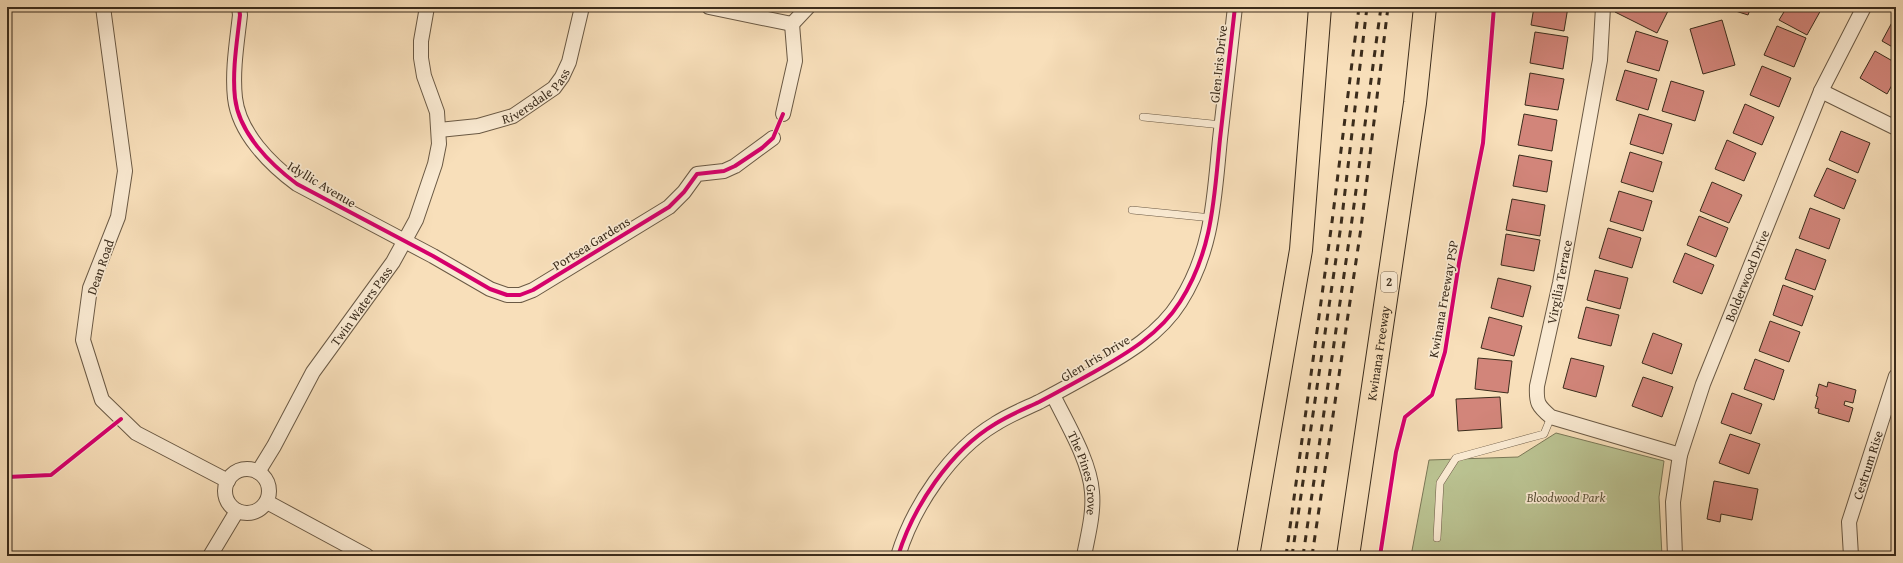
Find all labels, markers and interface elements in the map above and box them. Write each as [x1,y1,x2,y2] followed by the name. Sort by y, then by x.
[1205,24,1232,104] street label: Glen Iris Drive
[500,65,575,129] street label: Riversdale Pass
[284,156,360,212] street label: Idyllic Avenue
[549,212,634,275] street label: Portsea Gardens
[1720,227,1774,325] street label: Bolderwood Drive
[82,237,119,297] street label: Dean Road
[1542,238,1577,326] street label: Virgilia Terrace
[1424,239,1463,359] street label: Kwinana Freeway PSP
[326,262,397,350] street label: Twin Waters Pass
[1381,272,1397,292] road number: 2
[1362,304,1395,402] street label: Kwinana Freeway
[1057,330,1133,387] street label: Glen Iris Drive
[1063,428,1101,516] street label: The Pines Grove
[1848,428,1888,502] street label: Cestrum Rise
[1526,488,1605,507] park label: Bloodwood Park

